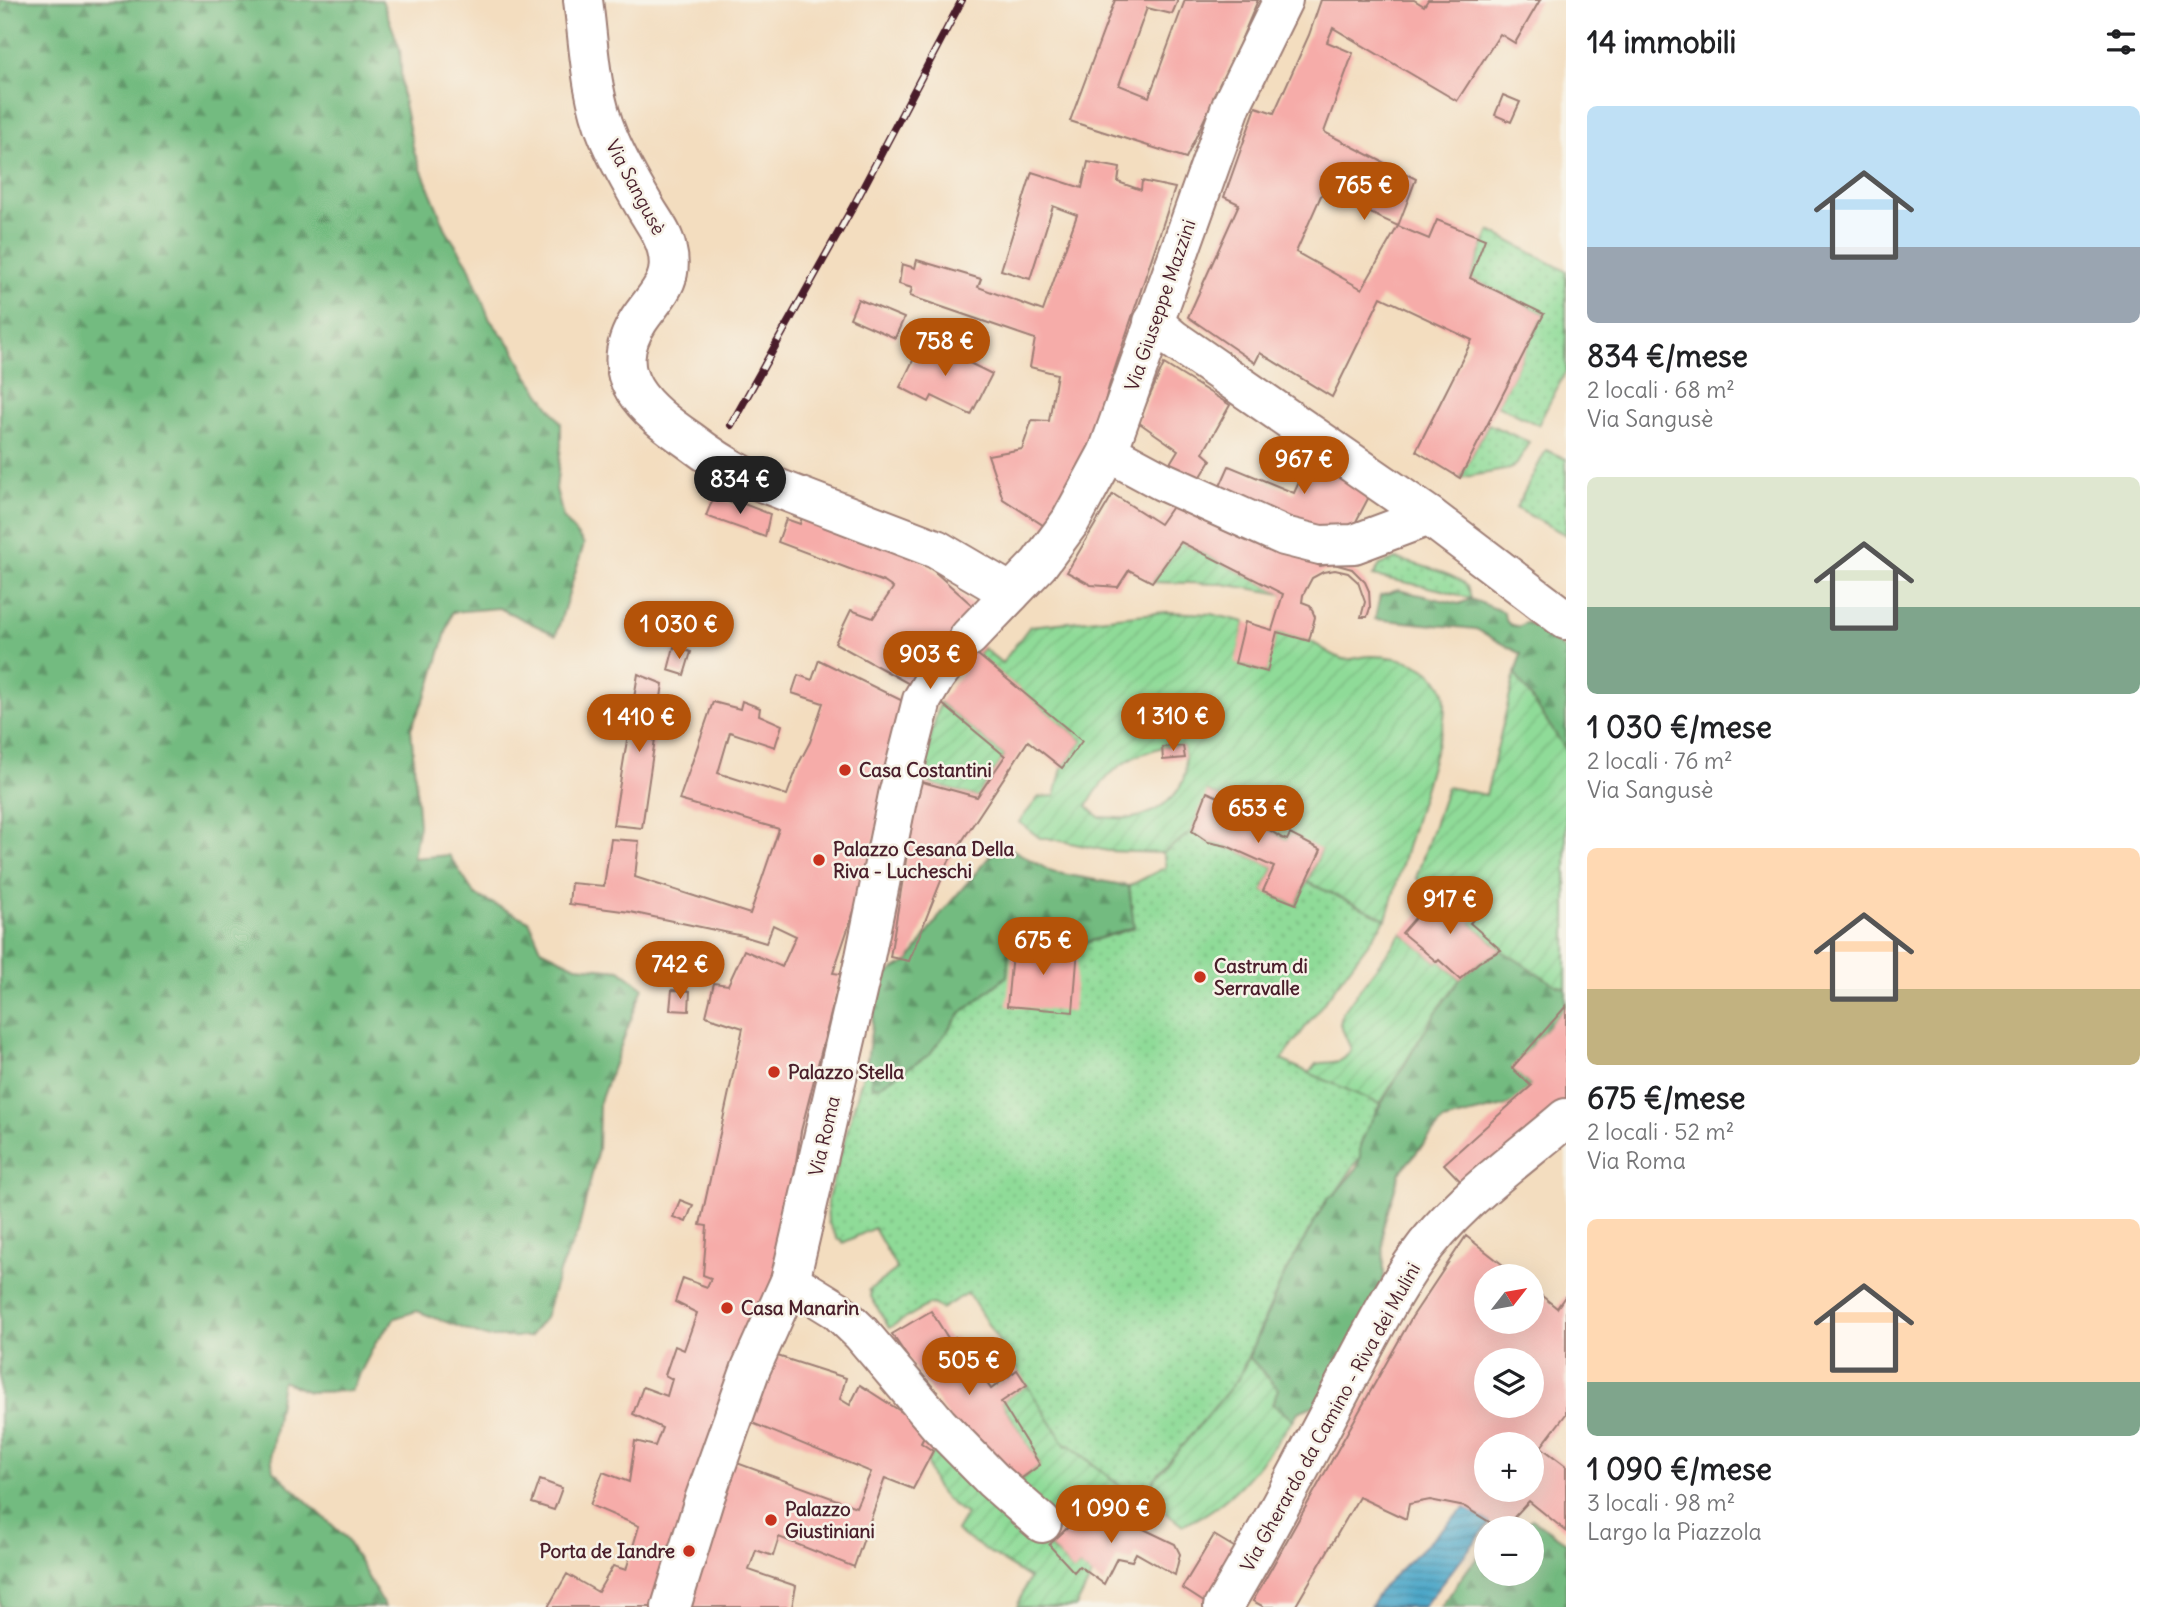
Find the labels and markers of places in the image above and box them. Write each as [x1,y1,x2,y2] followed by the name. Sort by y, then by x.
[1315,162,1413,222] pin: 765 €
[896,318,994,378] pin: 758 €
[1255,436,1353,496] pin: 967 €
[691,456,789,516] pin: 834 €
[614,602,744,661] pin: 1 030 €
[881,632,979,691] pin: 903 €
[574,694,704,754] pin: 1 410 €
[1108,694,1238,753] pin: 1 310 €
[859,758,992,782] place label: Casa Costantini
[837,762,853,778] marker: Casa Costantini
[1209,786,1307,845] pin: 653 €
[833,837,1014,883] place label: Palazzo Cesana Della Riva - Lucheschi
[811,852,827,868] marker: Palazzo Cesana Della Riva - Lucheschi
[1401,876,1499,936] pin: 917 €
[994,918,1092,977] pin: 675 €
[631,942,729,1001] pin: 742 €
[1214,954,1308,1000] place label: Castrum di Serravalle
[1192,969,1208,985] marker: Castrum di Serravalle
[788,1060,904,1084] place label: Palazzo Stella
[766,1064,782,1080] marker: Palazzo Stella
[741,1296,859,1320] place label: Casa Manarìn
[719,1300,735,1316] marker: Casa Manarìn
[920,1338,1018,1397] pin: 505 €
[1046,1486,1176,1545] pin: 1 090 €
[785,1497,875,1543] place label: Palazzo Giustiniani
[763,1512,779,1528] marker: Palazzo Giustiniani
[540,1539,675,1563] place label: Porta de Iandre
[681,1543,697,1559] marker: Porta de Iandre

